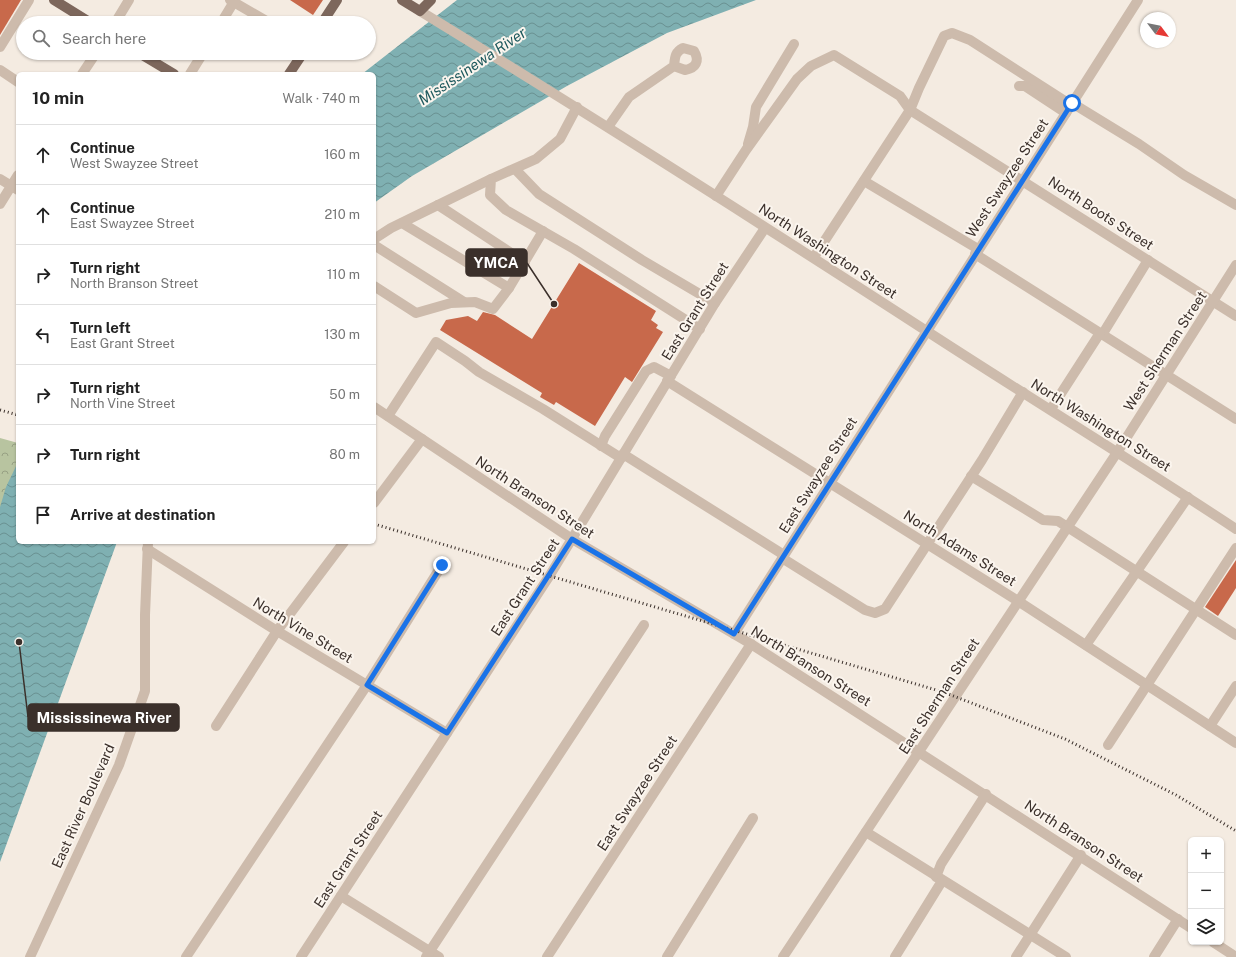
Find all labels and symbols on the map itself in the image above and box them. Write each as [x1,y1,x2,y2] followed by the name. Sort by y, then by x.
[1140,12,1176,48] north arrow
[415,23,529,108] water label: Mississinewa River
[1063,94,1081,112] route start
[963,116,1051,240] street label: West Swayzee Street
[1045,173,1157,253] street label: North Boots Street
[756,200,900,302] street label: North Washington Street
[466,249,527,276] callout: YMCA
[473,254,519,271] text: YMCA
[658,259,732,363] street label: East Grant Street
[1120,288,1210,414] street label: West Sherman Street
[1028,375,1174,475] street label: North Washington Street
[776,414,860,536] street label: East Swayzee Street
[473,453,597,541] street label: North Branson Street
[901,507,1019,589] street label: North Adams Street
[488,535,562,639] street label: East Grant Street
[433,556,451,574] route end
[250,594,356,666] street label: North Vine Street
[748,623,874,709] street label: North Branson Street
[895,635,983,757] street label: East Sherman Street
[28,704,179,731] callout: Mississinewa River
[37,709,171,726] text: Mississinewa River
[594,732,680,854] street label: East Swayzee Street
[48,741,118,871] street label: East River Boulevard
[1022,797,1146,885] street label: North Branson Street
[311,807,385,911] street label: East Grant Street

